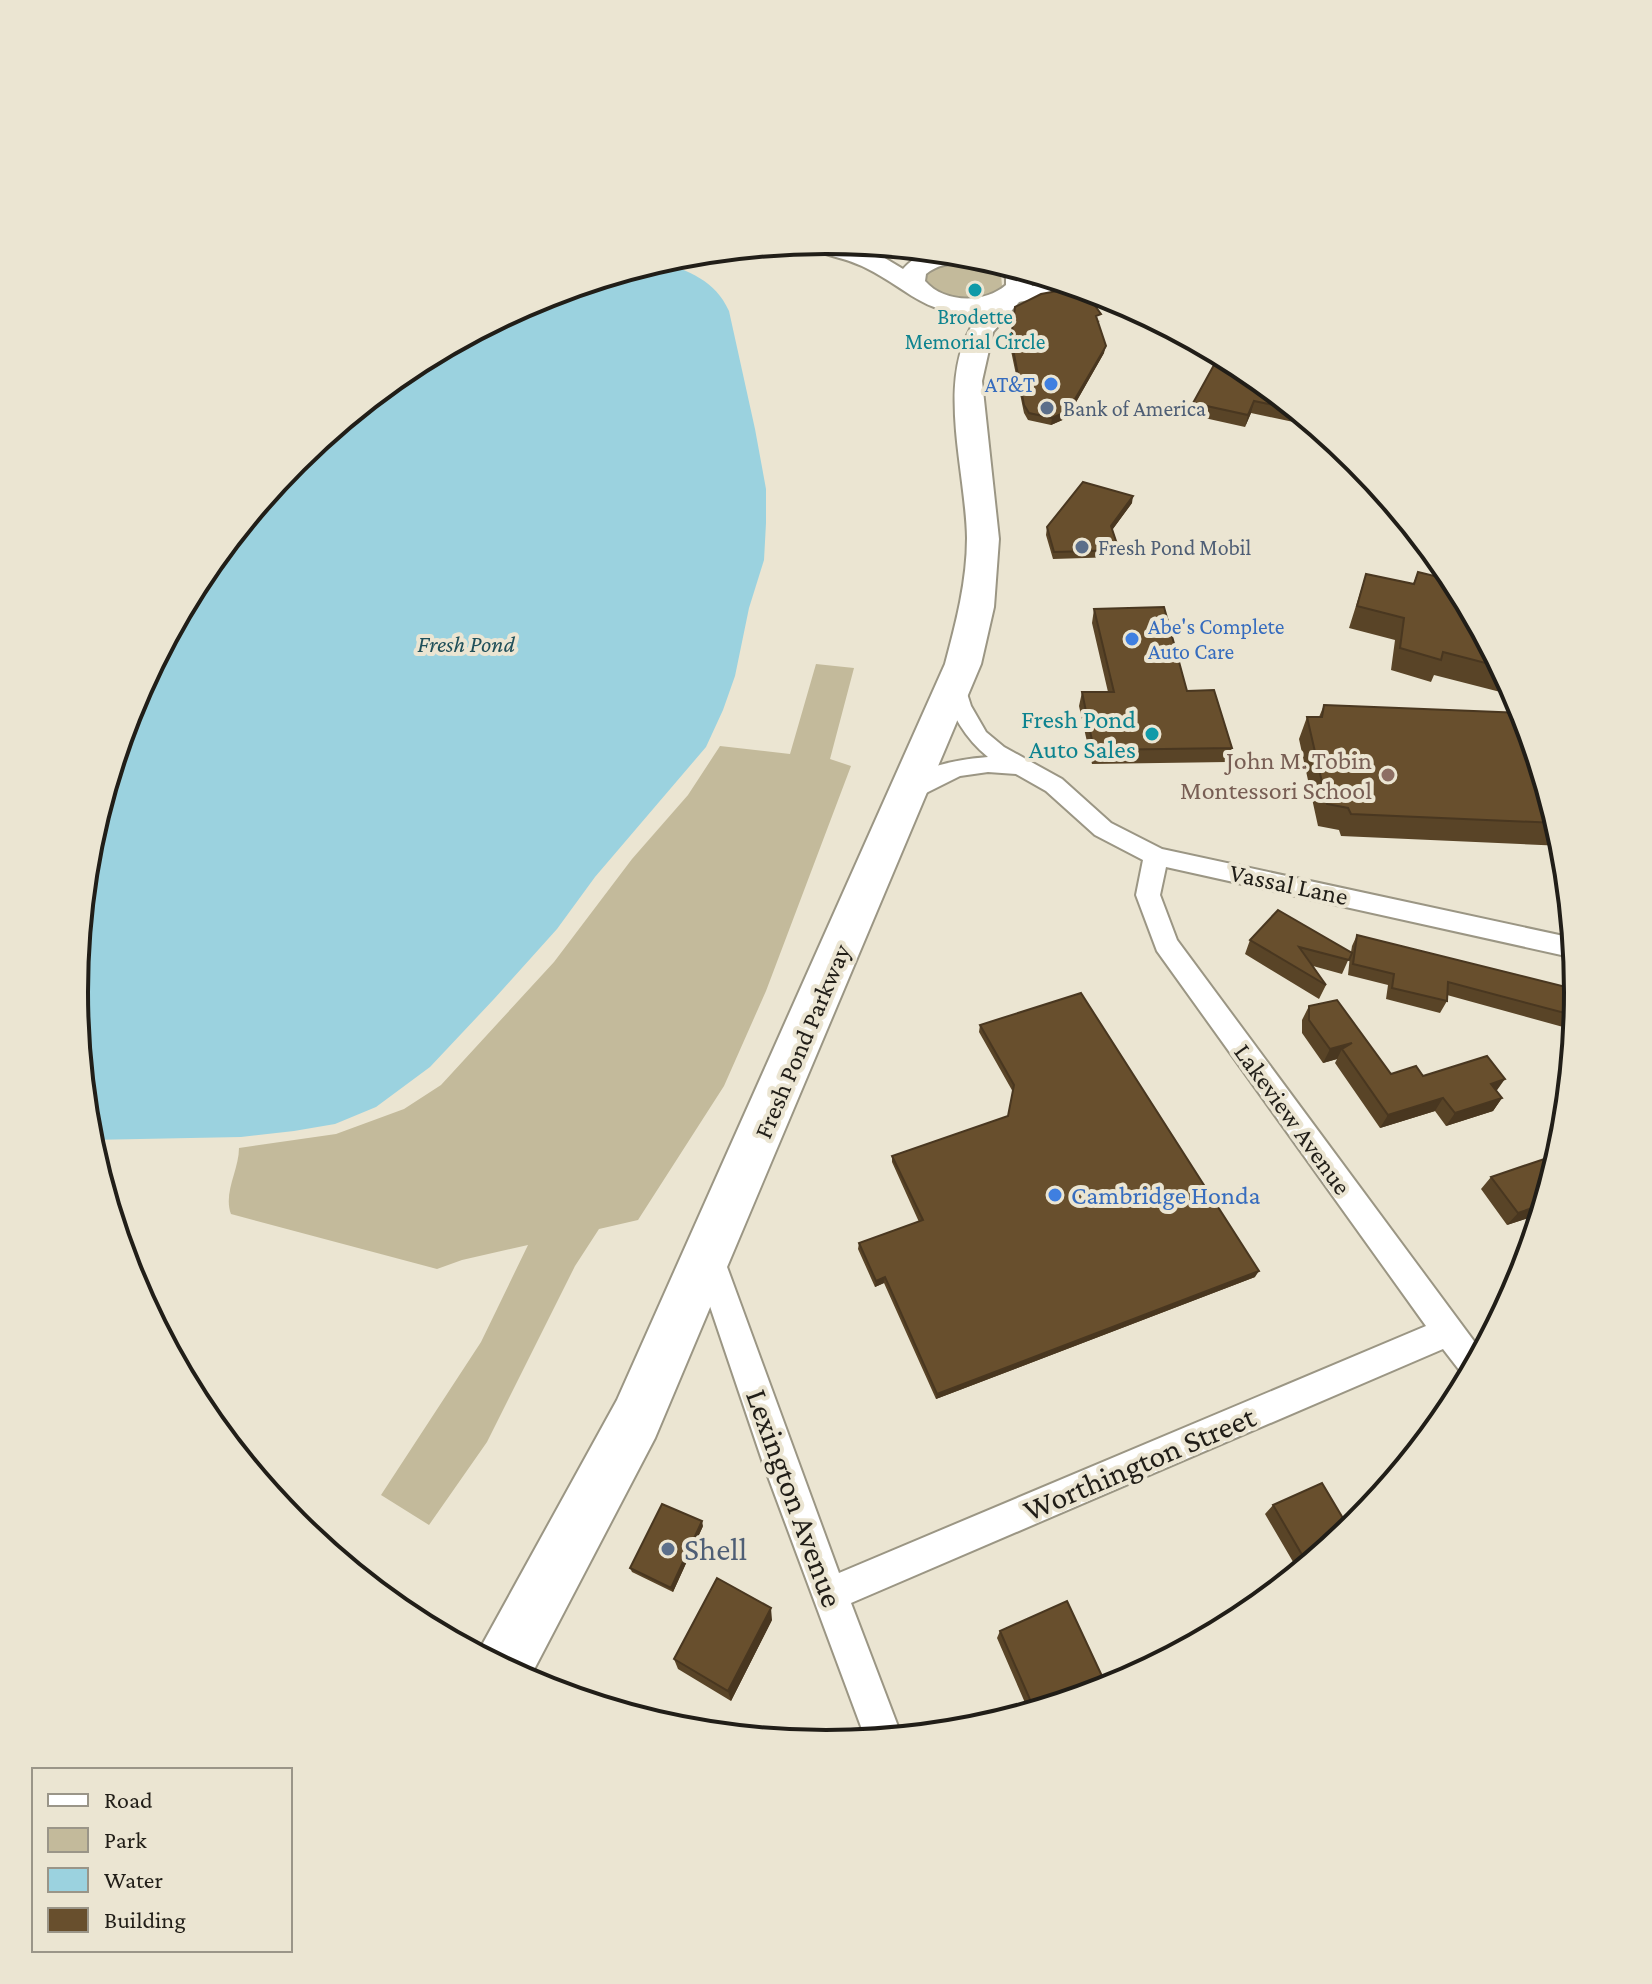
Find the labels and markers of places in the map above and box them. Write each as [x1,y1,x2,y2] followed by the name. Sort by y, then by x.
[966,281,984,299] marker: Brodette Memorial Circle
[905,304,1045,354] place label: Brodette Memorial Circle
[985,372,1035,397] place label: AT&T
[1042,375,1060,393] marker: AT&T
[1063,396,1206,421] place label: Bank of America
[1038,399,1056,417] marker: Bank of America
[1098,535,1252,560] place label: Fresh Pond Mobil
[1073,538,1091,556] marker: Fresh Pond Mobil
[1148,614,1284,664] place label: Abe's Complete Auto Care
[1123,630,1141,648] marker: Abe's Complete Auto Care
[1021,705,1136,764] place label: Fresh Pond Auto Sales
[1143,725,1161,743] marker: Fresh Pond Auto Sales
[1180,746,1372,805] place label: John M. Tobin Montessori School
[1379,766,1397,784] marker: John M. Tobin Montessori School
[1071,1181,1261,1210] place label: Cambridge Honda
[1046,1186,1064,1204] marker: Cambridge Honda
[684,1531,747,1567] place label: Shell
[659,1540,677,1558] marker: Shell

